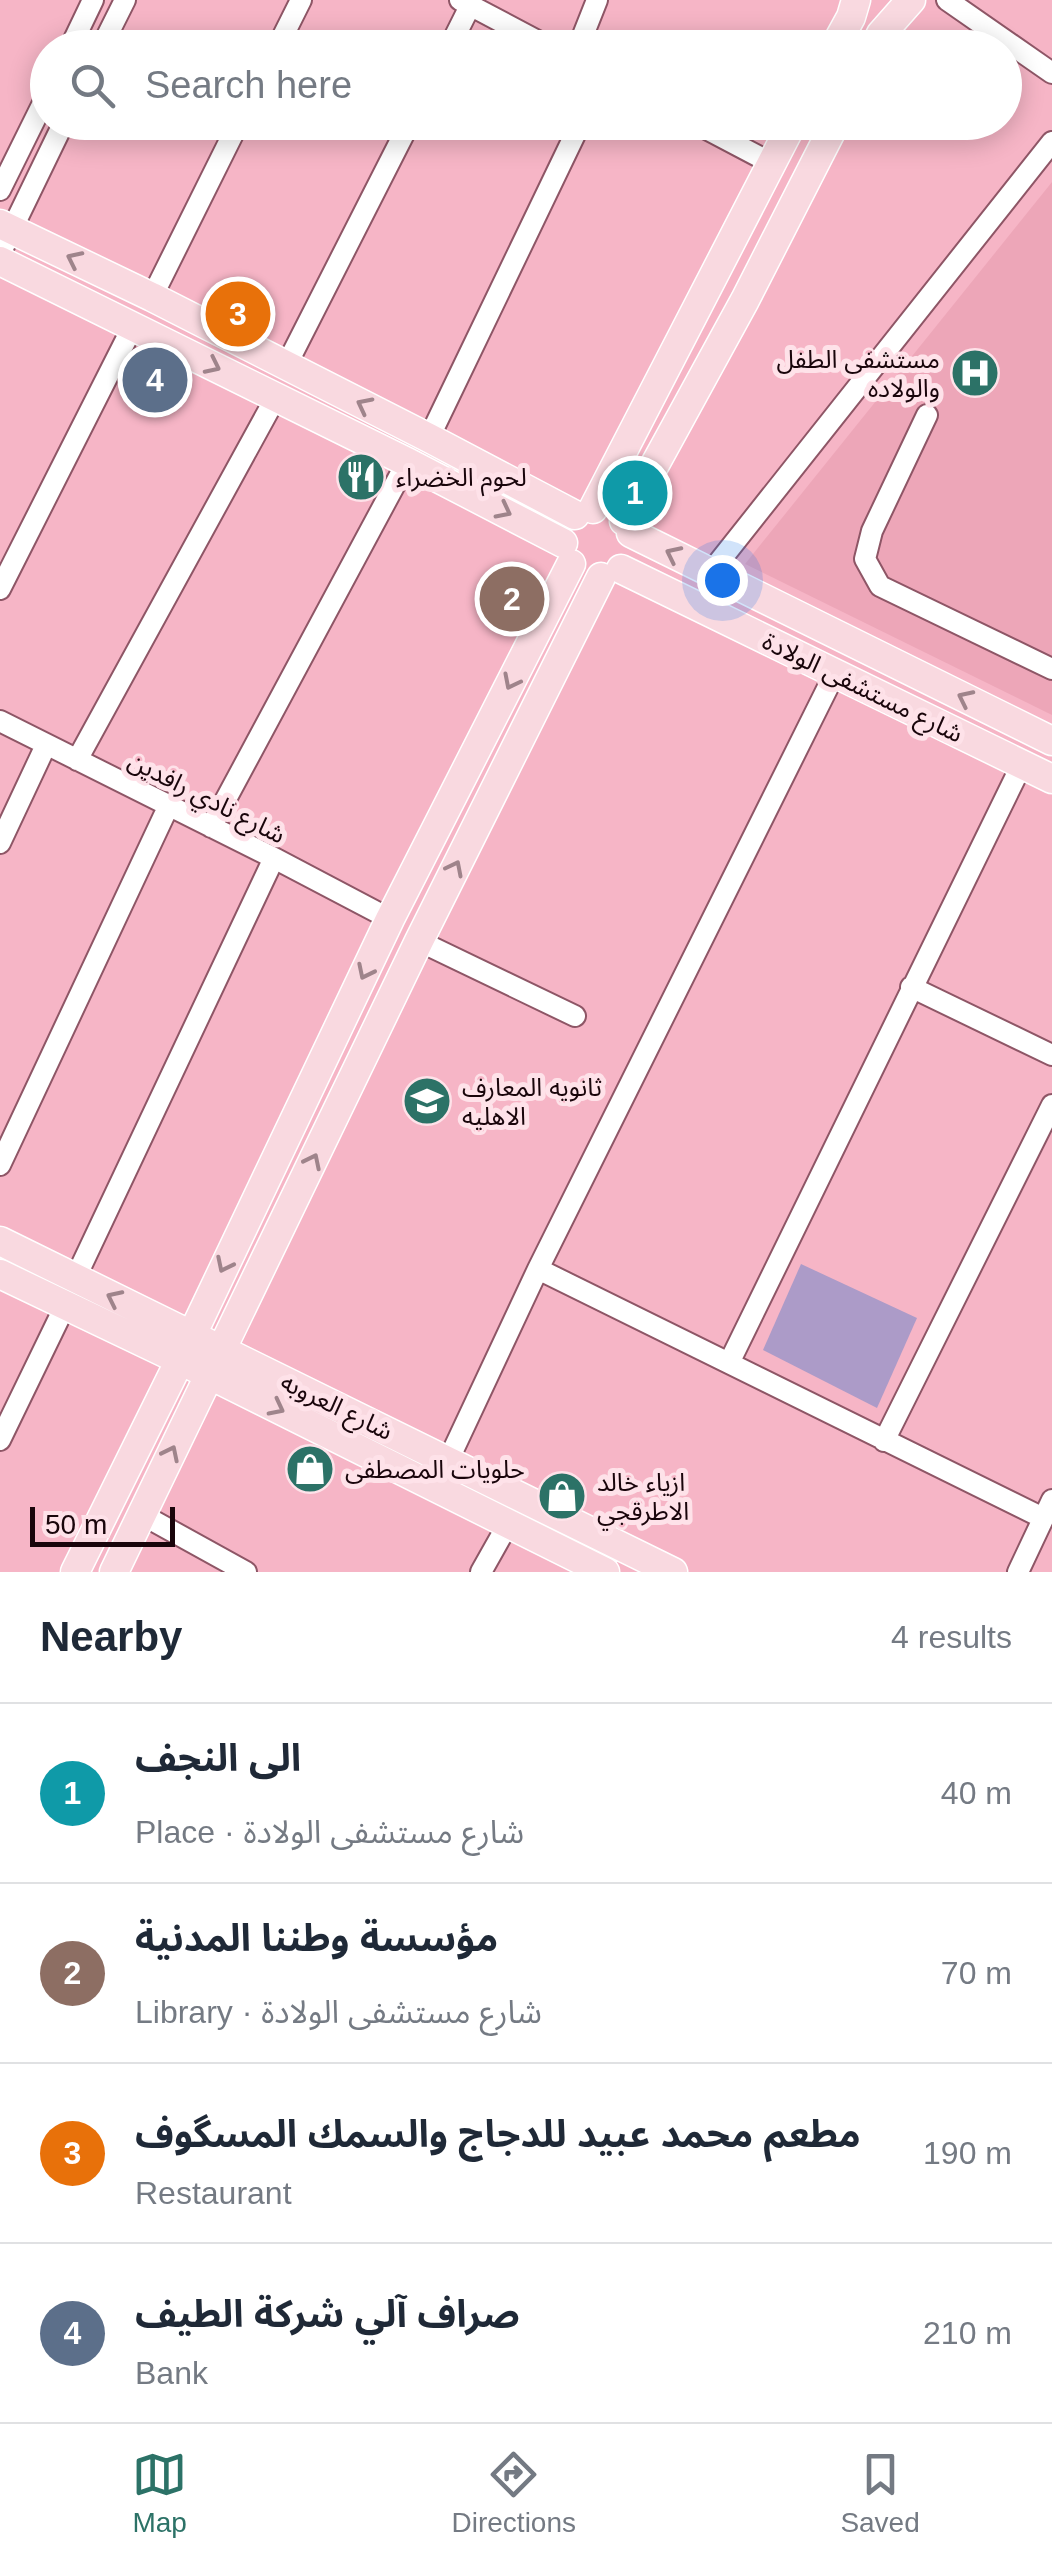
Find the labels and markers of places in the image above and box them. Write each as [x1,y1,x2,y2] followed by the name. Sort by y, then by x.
[206,276,270,352] pin: 3
[122,342,188,418] pin: 4
[777,345,940,403] place label: مستشفى الطفل والولاده
[949,347,1001,399] hospital icon: مستشفى الطفل والولاده
[335,451,387,503] restaurant icon: لحوم الخضراء
[602,456,668,530] pin: 1
[396,463,527,497] place label: لحوم الخضراء
[480,562,544,636] pin: 2
[462,1073,602,1130] place label: ثانويه المعارف الاهليه
[401,1075,453,1127] school or university icon: ثانويه المعارف الاهليه
[284,1443,336,1495] shop icon: حلويات المصطفى
[345,1455,525,1484] place label: حلويات المصطفى
[597,1468,689,1531] place label: ازياء خالد الاطرقجي
[536,1470,588,1522] shop icon: ازياء خالد الاطرقجي

